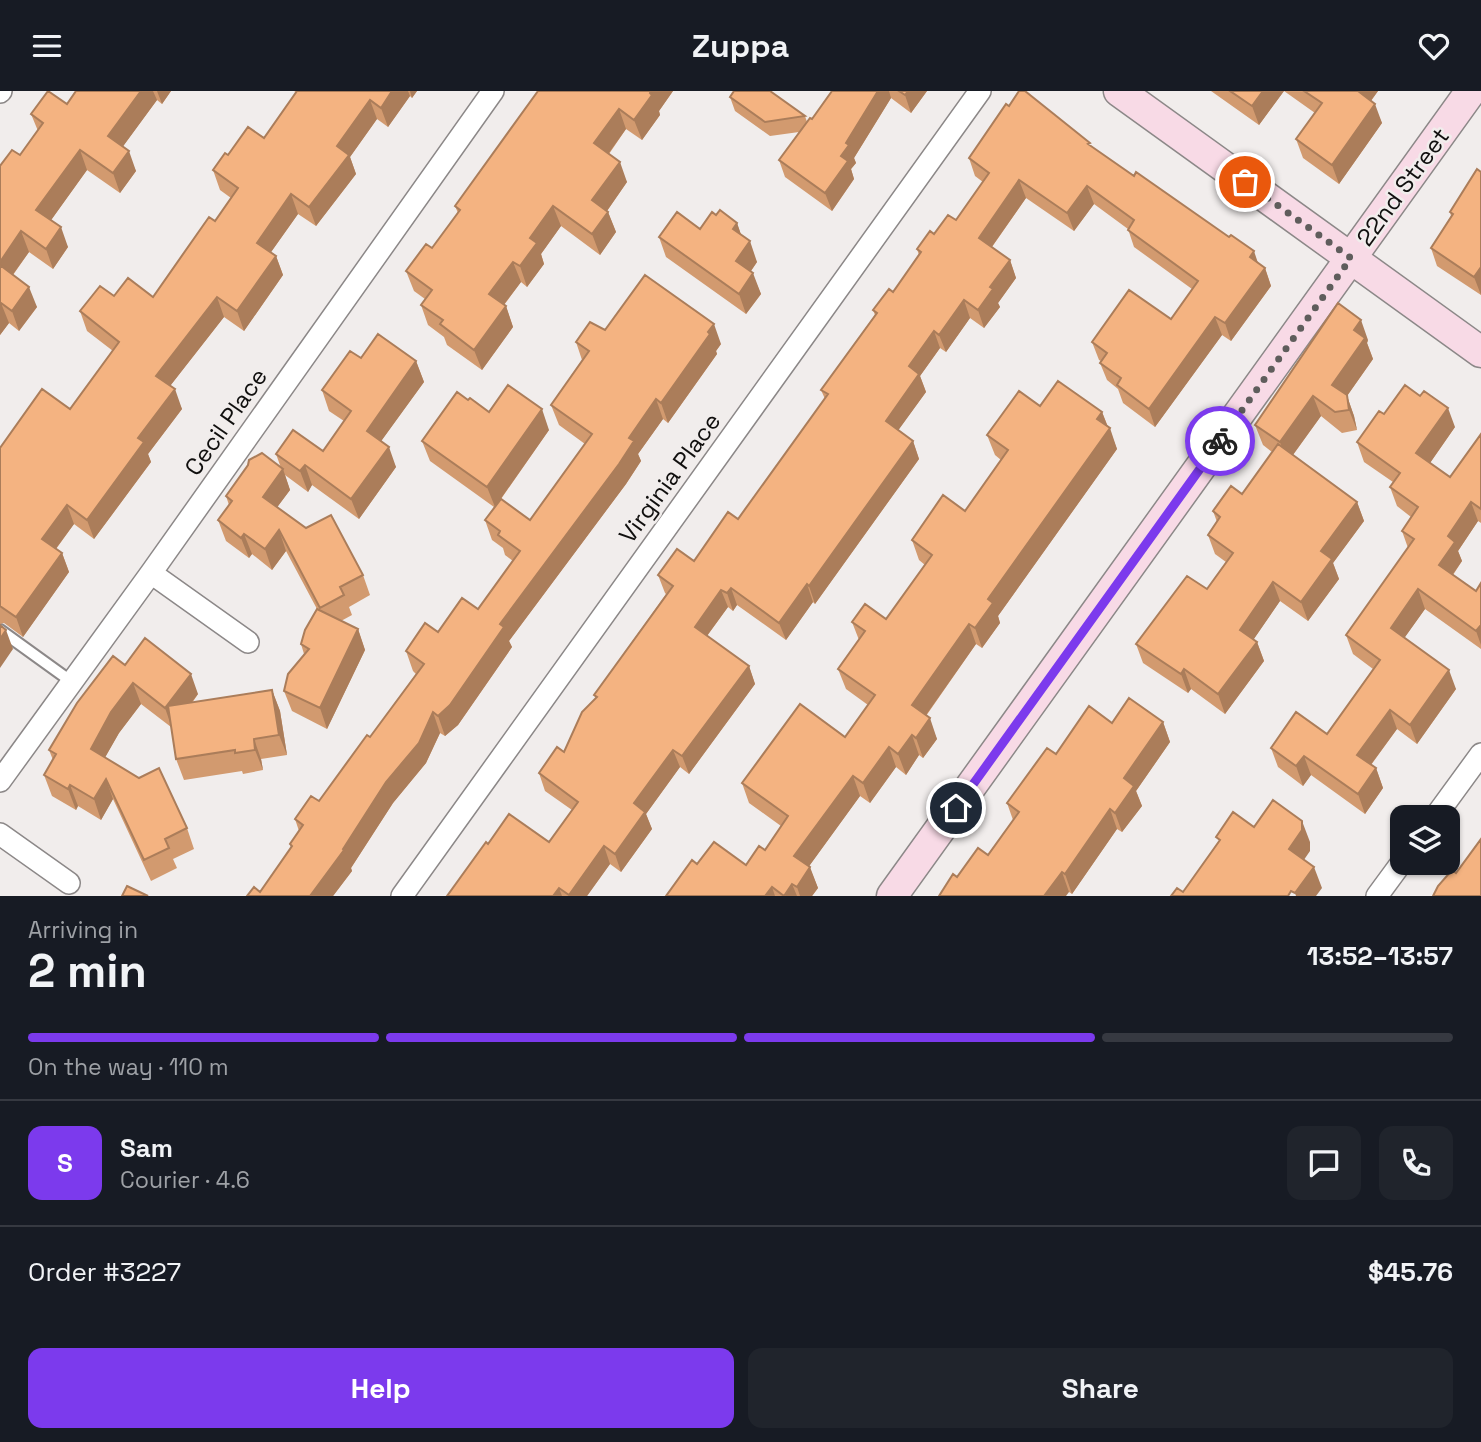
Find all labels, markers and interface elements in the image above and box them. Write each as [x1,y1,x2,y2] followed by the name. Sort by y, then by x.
[692,26,789,66] text: Zuppa
[28,27,66,65] icon: menu
[1415,27,1453,65] icon: heart
[1349,122,1456,252] street label: 22nd Street
[1215,152,1275,212] pin
[1226,163,1264,201] icon: bag
[177,362,274,481] street label: Cecil Place
[612,406,727,549] street label: Virginia Place
[1185,406,1255,476] courier
[1201,422,1239,460] icon: bike
[926,778,986,838] pin
[937,789,975,827] icon: home
[1390,805,1460,875] map controls
[1390,805,1460,875] button: layers
[28,915,138,945] text: Arriving in
[1307,939,1453,973] text: 13:52–13:57
[28,942,147,1000] text: 2 min
[28,1052,229,1082] text: On the way · 110 m
[1287,1126,1361,1200] button: chat
[1379,1126,1453,1200] button: phone
[120,1131,173,1165] text: Sam
[57,1146,73,1180] text: S
[120,1165,250,1195] text: Courier · 4.6
[28,1255,181,1289] text: Order #3227
[1368,1255,1453,1289] text: $45.76
[28,1348,734,1428] button: Help
[748,1348,1453,1428] button: Share

